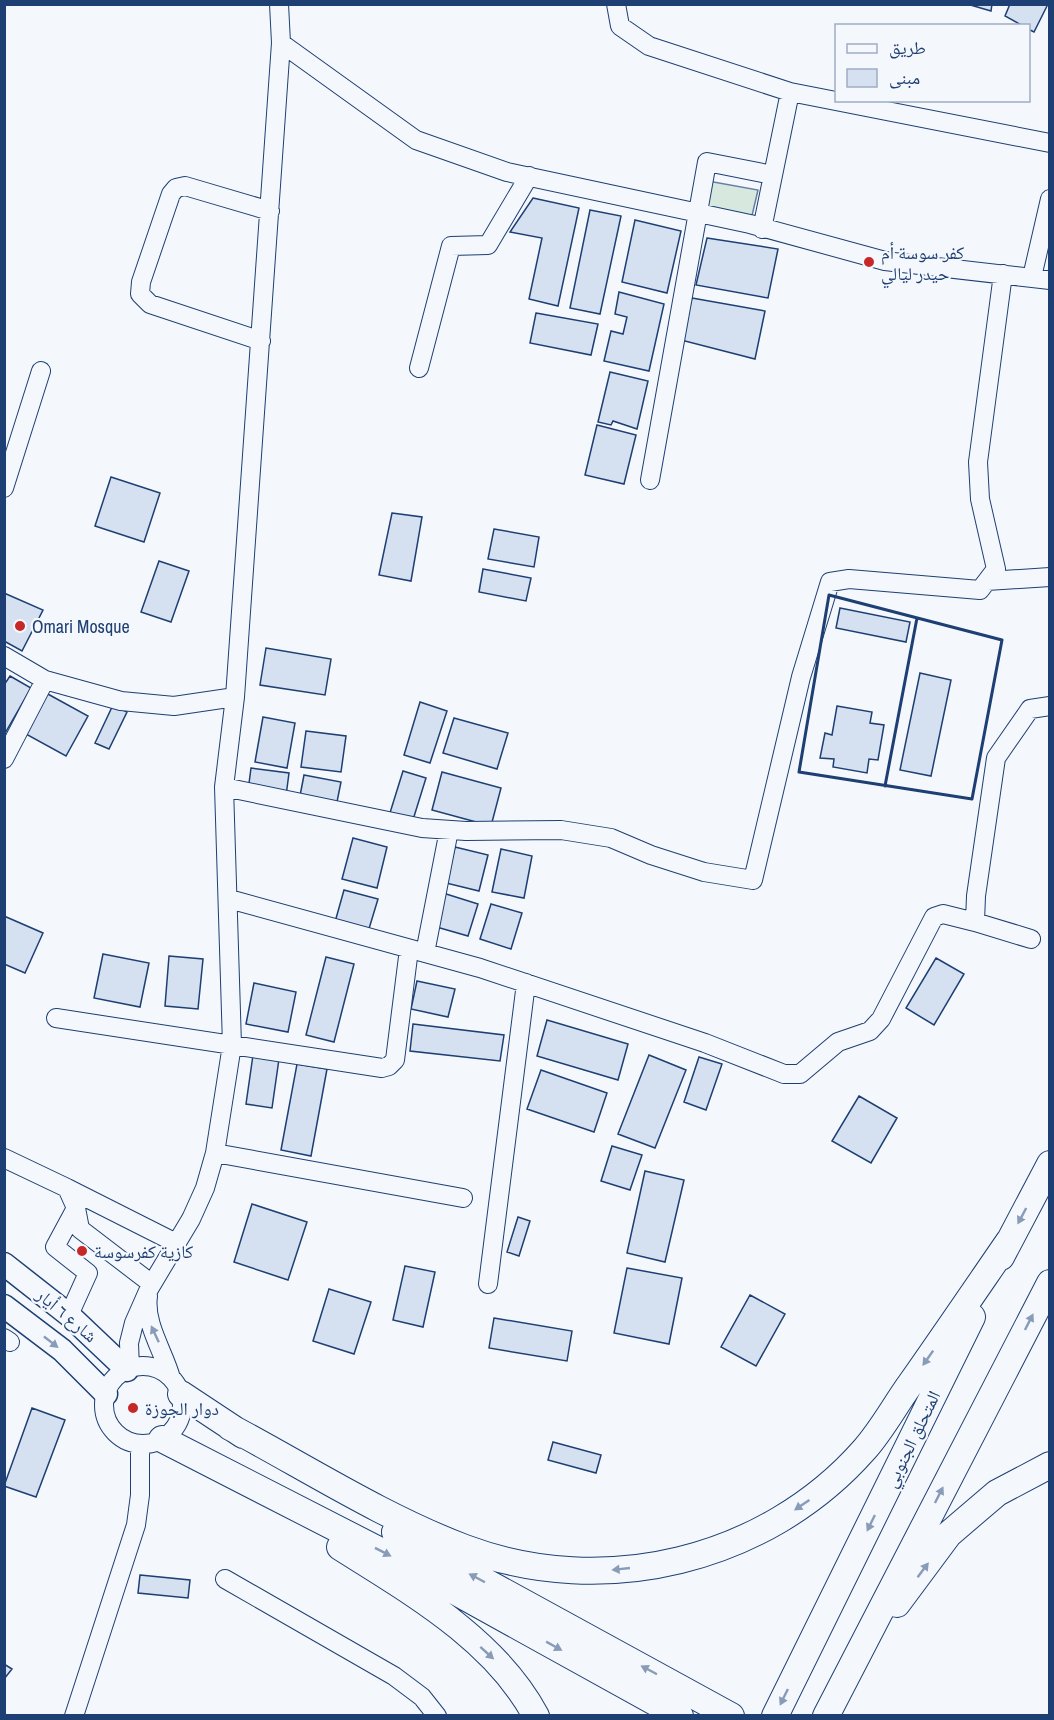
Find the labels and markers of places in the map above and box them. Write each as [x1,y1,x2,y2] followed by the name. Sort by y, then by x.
[881,240,965,288] place label: كفر سوسة أم حيدر ليالي
[862,255,876,269] marker: كفر سوسة أم حيدر ليالي
[32,614,130,639] place label: Omari Mosque
[13,619,27,633] marker: Omari Mosque
[94,1239,194,1264] place label: كازية كفرسوسة
[75,1244,89,1258] marker: كازية كفرسوسة
[145,1396,219,1421] place label: دوار الجوزة
[126,1401,140,1415] marker: دوار الجوزة

